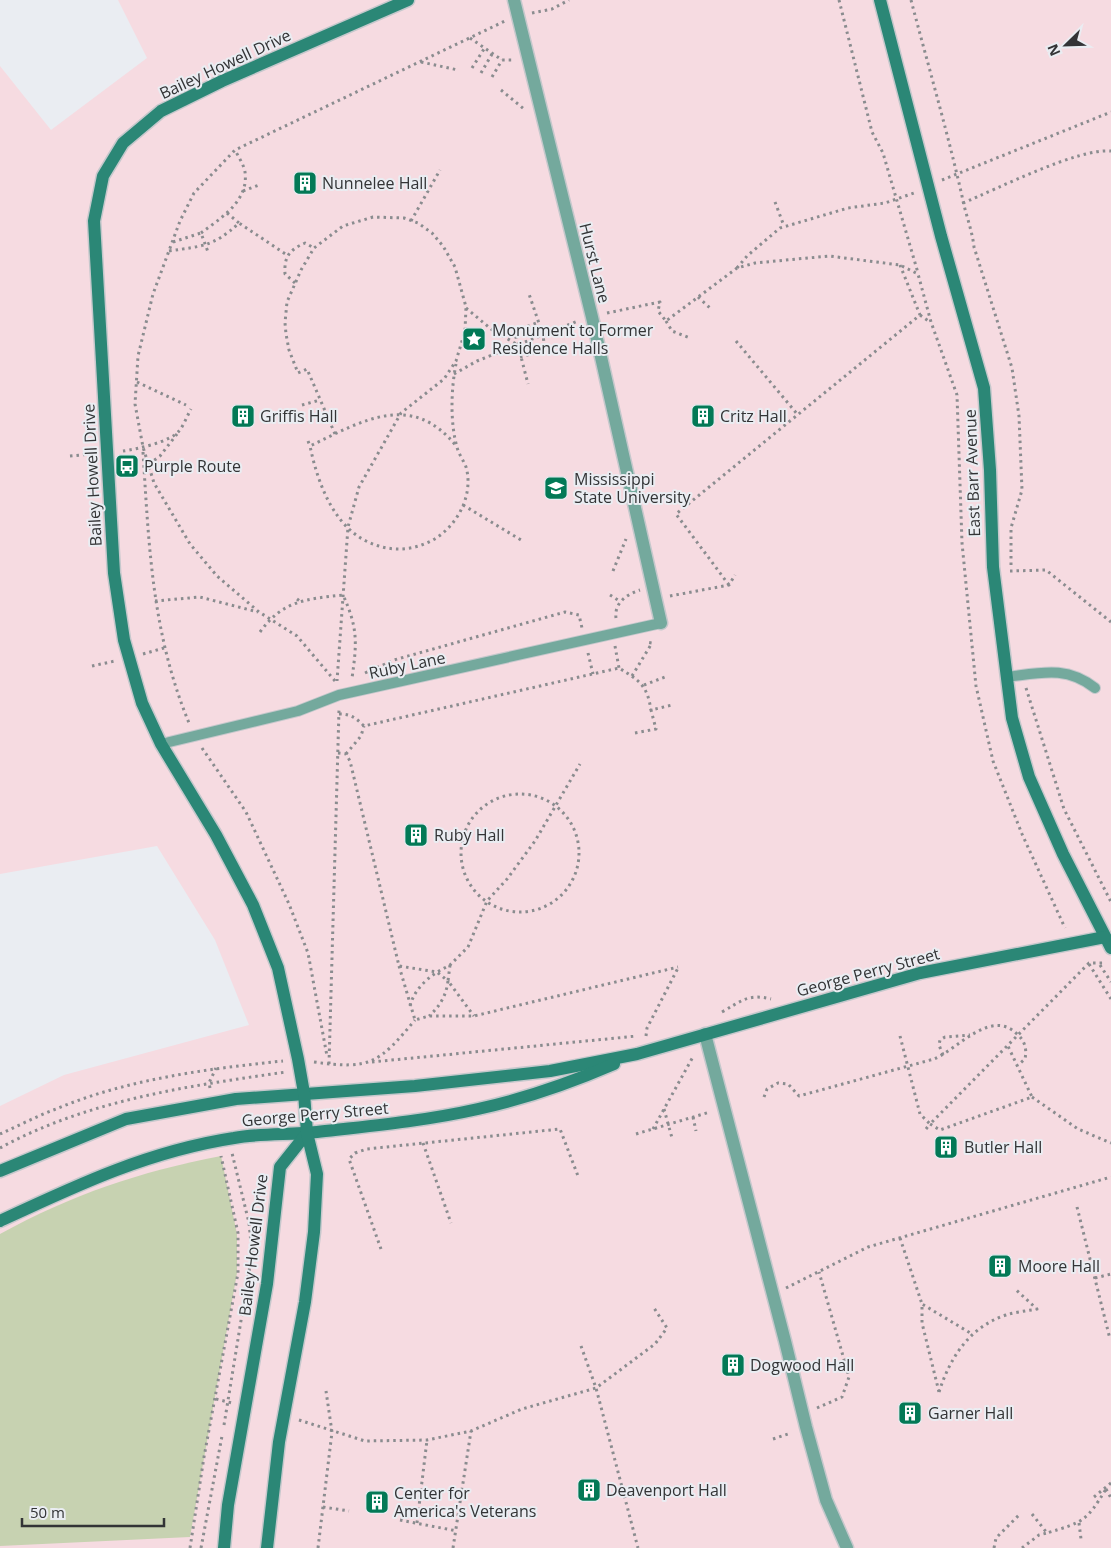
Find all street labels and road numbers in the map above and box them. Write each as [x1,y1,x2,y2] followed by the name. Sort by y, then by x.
[156,24,294,104] street label: Bailey Howell Drive
[574,221,616,305] street label: Hurst Lane
[77,403,107,547] street label: Bailey Howell Drive
[959,409,985,537] street label: East Barr Avenue
[367,646,447,684] street label: Ruby Lane
[794,942,942,1002] street label: George Perry Street
[241,1097,390,1131] street label: George Perry Street
[233,1173,273,1317] street label: Bailey Howell Drive

